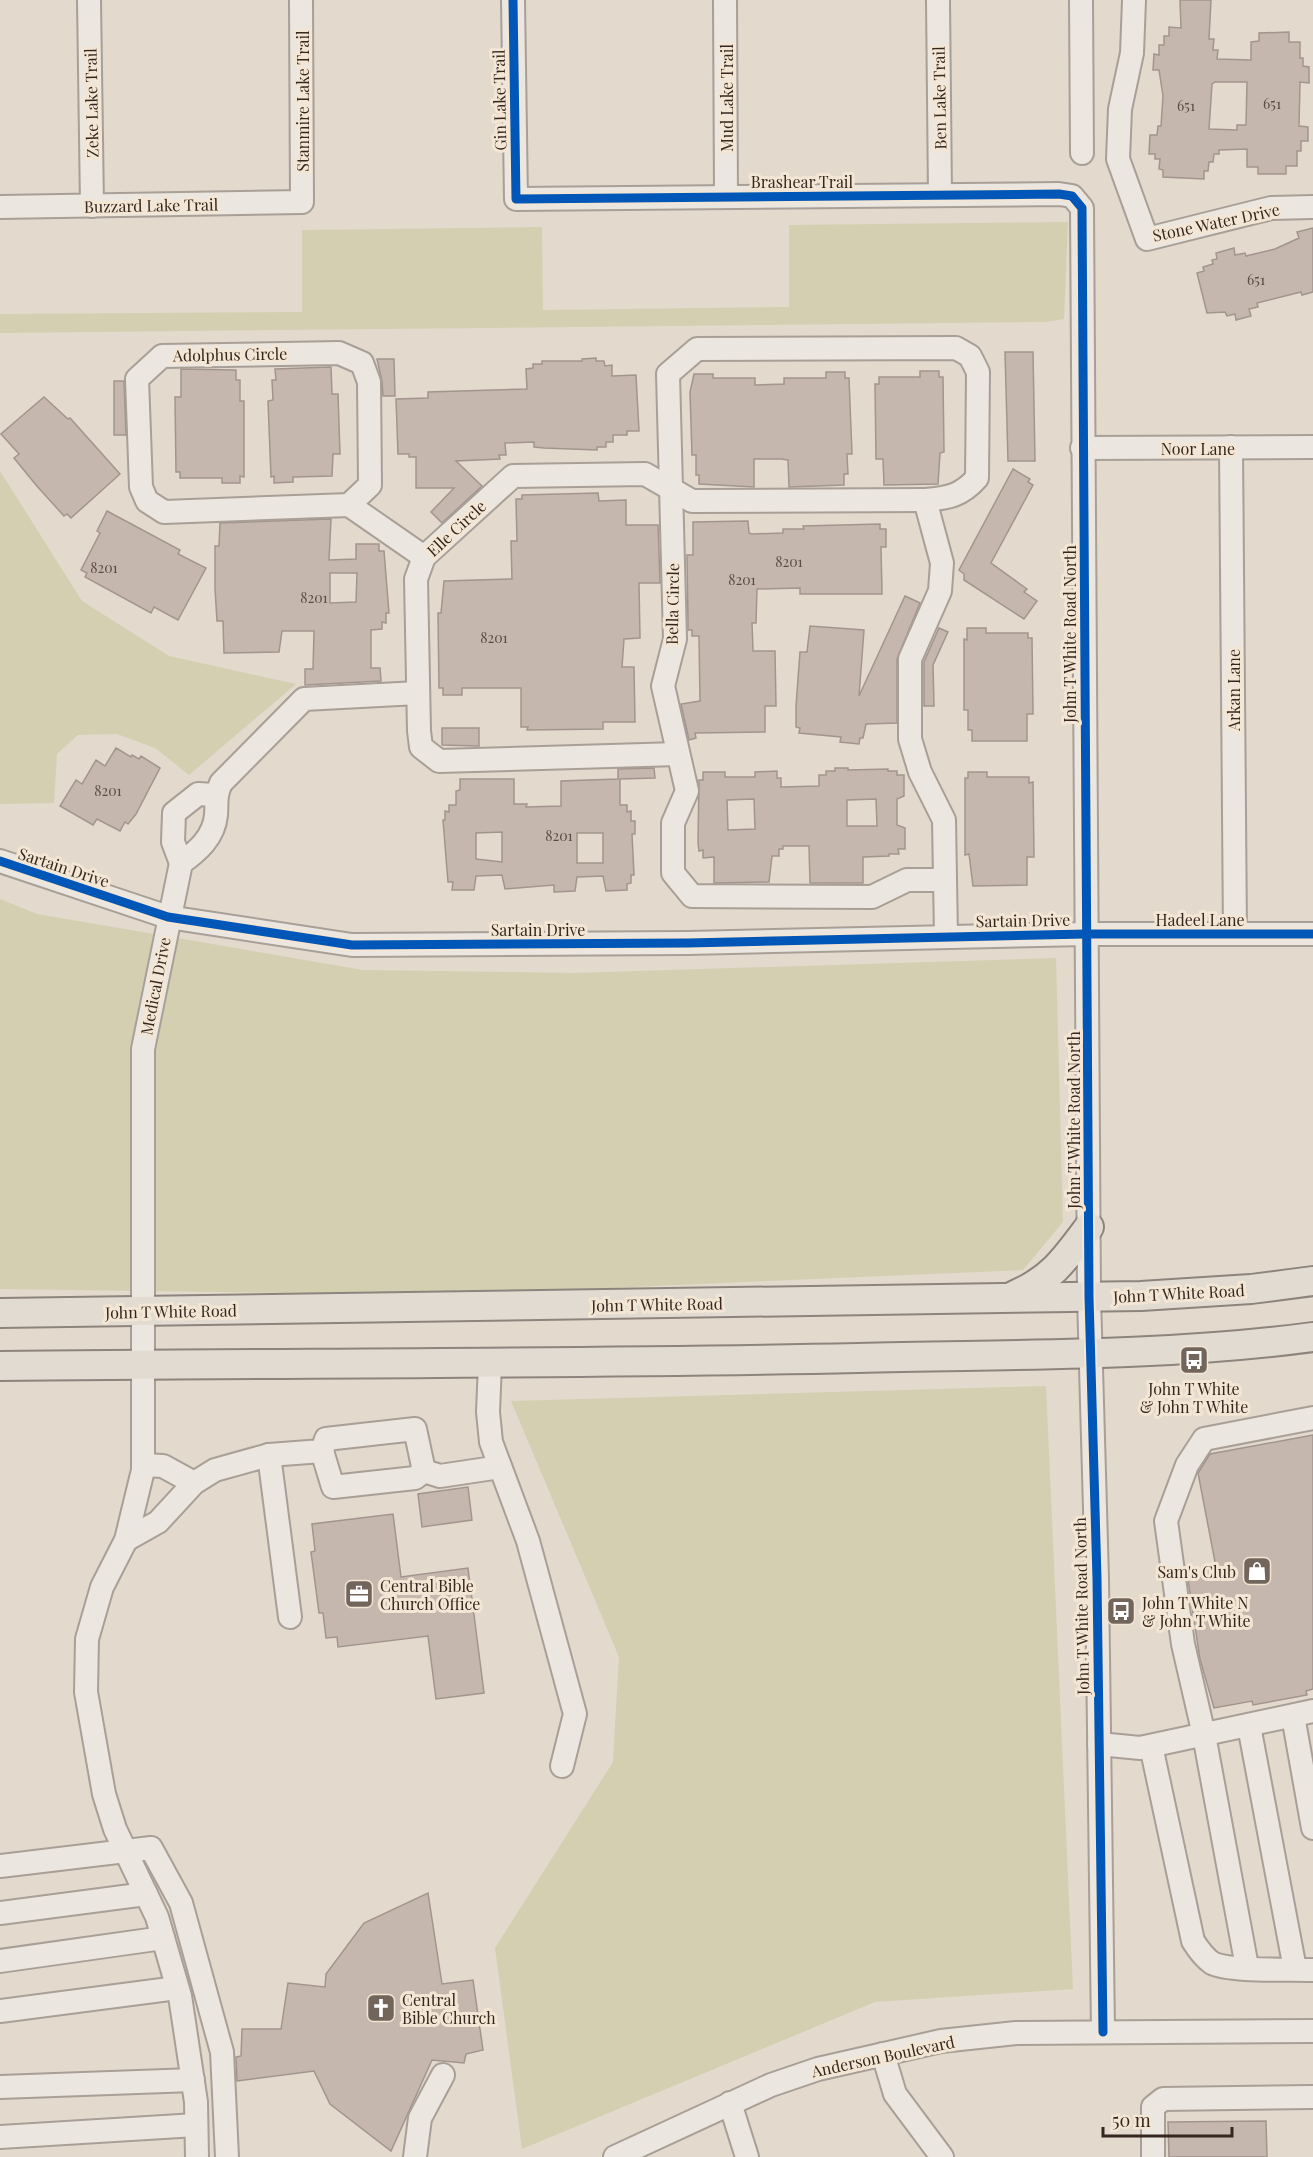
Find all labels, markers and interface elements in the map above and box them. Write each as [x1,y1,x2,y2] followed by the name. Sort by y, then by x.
[292,30,313,172] street label: Stanmire Lake Trail
[716,44,737,152] street label: Mud Lake Trail
[928,46,950,150] street label: Ben Lake Trail
[80,48,102,158] street label: Zeke Lake Trail
[488,49,510,151] street label: Gin Lake Trail
[1263,94,1281,113] house number: 651
[1177,96,1195,115] house number: 651
[751,171,854,192] street label: Brashear Trail
[84,193,219,217] street label: Buzzard Lake Trail
[1150,198,1282,246] street label: Stone Water Drive
[1247,270,1265,289] house number: 651
[172,343,287,366] street label: Adolphus Circle
[1161,438,1235,459] street label: Noor Lane
[422,495,490,561] street label: Elle Circle
[1059,545,1080,724] street label: John T White Road North
[775,552,803,571] house number: 8201
[90,558,118,577] house number: 8201
[661,563,683,645] street label: Bella Circle
[728,570,756,589] house number: 8201
[300,588,328,607] house number: 8201
[480,628,508,647] house number: 8201
[1223,649,1244,732] street label: Arkan Lane
[94,781,122,800] house number: 8201
[545,826,573,845] house number: 8201
[16,842,112,892] street label: Sartain Drive
[975,909,1071,931] street label: Sartain Drive
[1155,909,1245,930] street label: Hadeel Lane
[491,919,585,940] street label: Sartain Drive
[135,935,175,1037] street label: Medical Drive
[1063,1031,1084,1210] street label: John T White Road North
[1112,1279,1245,1307] street label: John T White Road
[590,1292,723,1316] street label: John T White Road
[104,1299,237,1323] street label: John T White Road
[1178,1344,1210,1376] bus stop icon: John T White & John T White
[1140,1378,1248,1417] place label: John T White & John T White
[1069,1516,1093,1696] street label: John T White Road North
[1241,1555,1273,1587] shop icon: Sam's Club
[1157,1561,1236,1582] place label: Sam's Club
[380,1575,480,1614] place label: Central Bible Church Office
[343,1578,375,1610] office icon: Central Bible Church Office
[1141,1592,1251,1631] place label: John T White N & John T White
[1105,1595,1137,1627] bus stop icon: John T White N & John T White
[402,1989,496,2028] place label: Central Bible Church
[365,1992,397,2024] church icon: Central Bible Church
[808,2031,957,2082] street label: Anderson Boulevard
[1103,2100,1232,2138] scale bar
[1112,2108,1151,2132] text: 50 m

